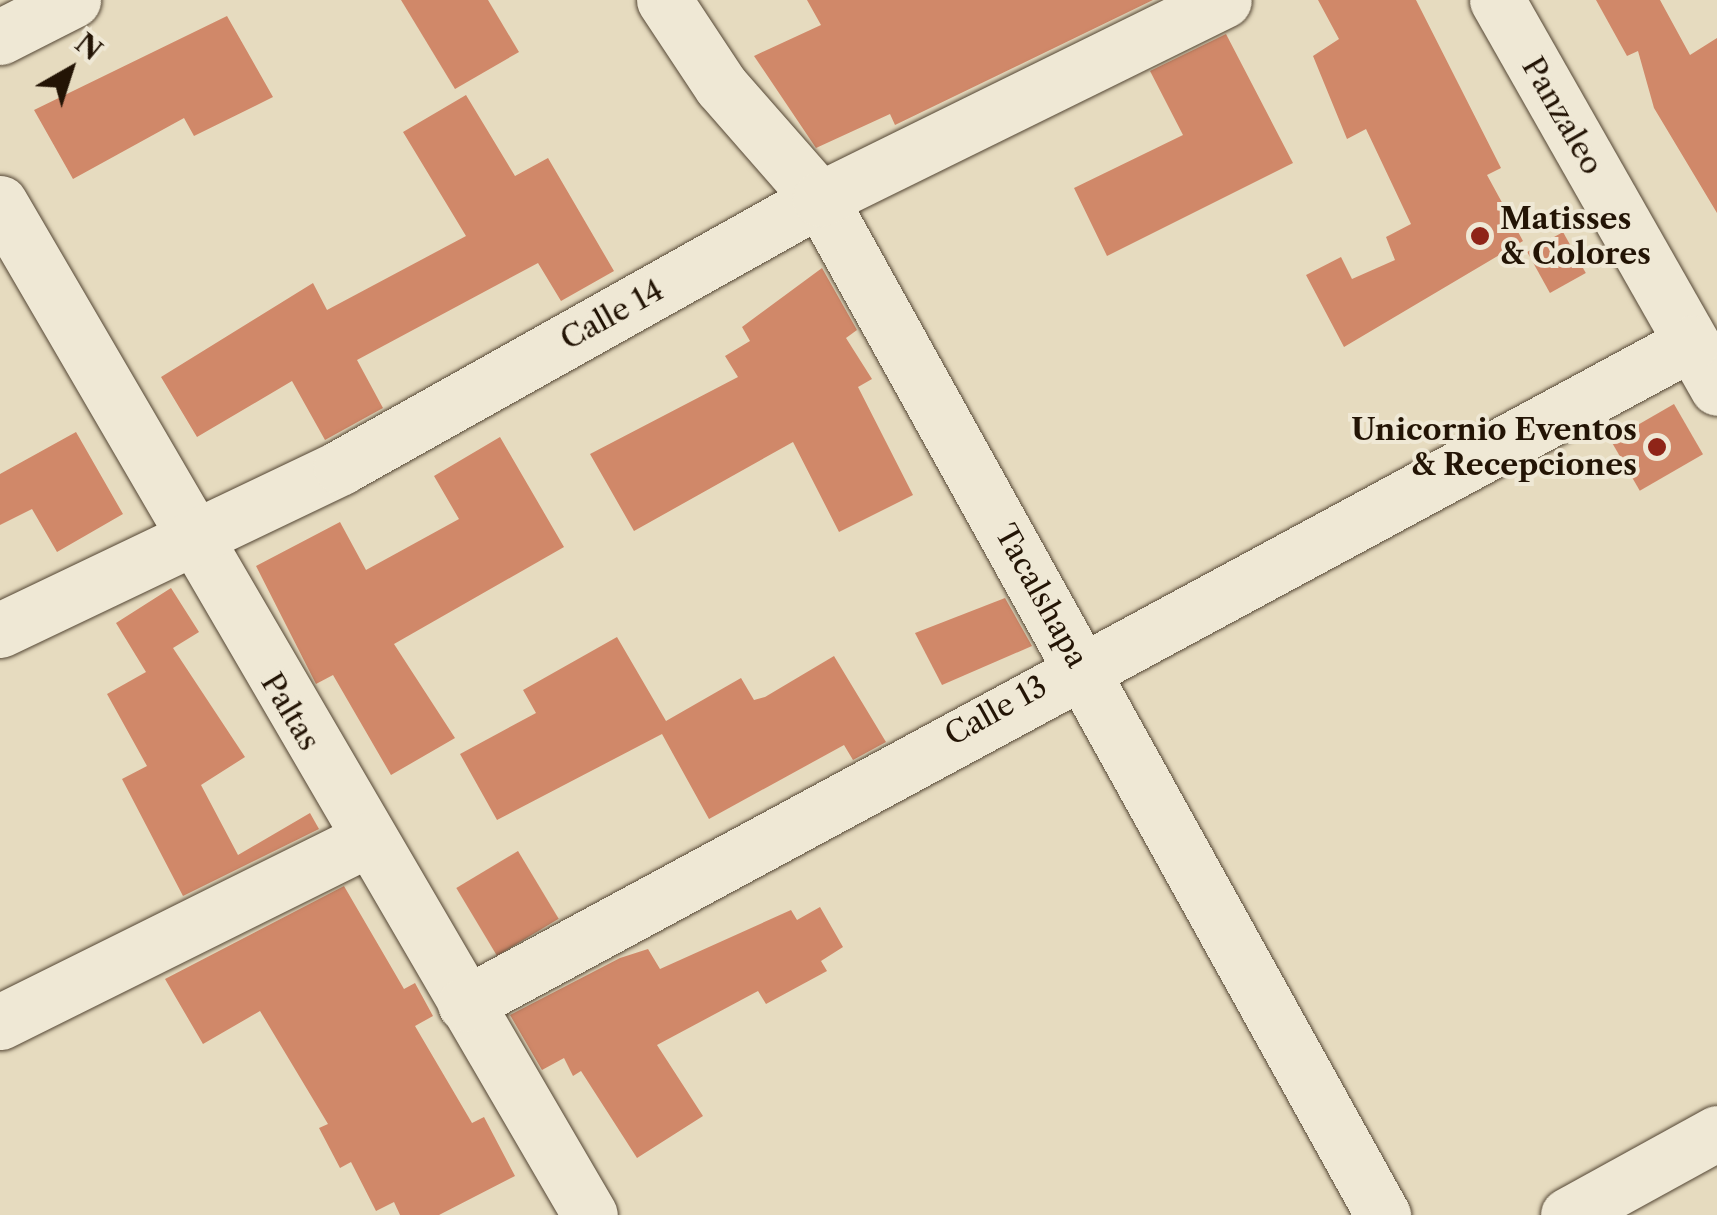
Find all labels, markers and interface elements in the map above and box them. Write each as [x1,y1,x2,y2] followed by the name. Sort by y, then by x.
[20,20,120,120] north arrow
[69,26,109,68] text: N
[1514,51,1610,181] street label: Panzaleo
[1500,201,1651,272] place label: Matisses & Colores
[1469,225,1491,247] marker: Matisses & Colores
[555,272,669,358] street label: Calle 14
[1351,412,1637,482] place label: Unicornio Eventos & Recepciones
[1646,436,1668,458] marker: Unicornio Eventos & Recepciones
[987,518,1095,674] street label: Tacalshapa
[253,667,327,757] street label: Paltas
[939,668,1053,754] street label: Calle 13

